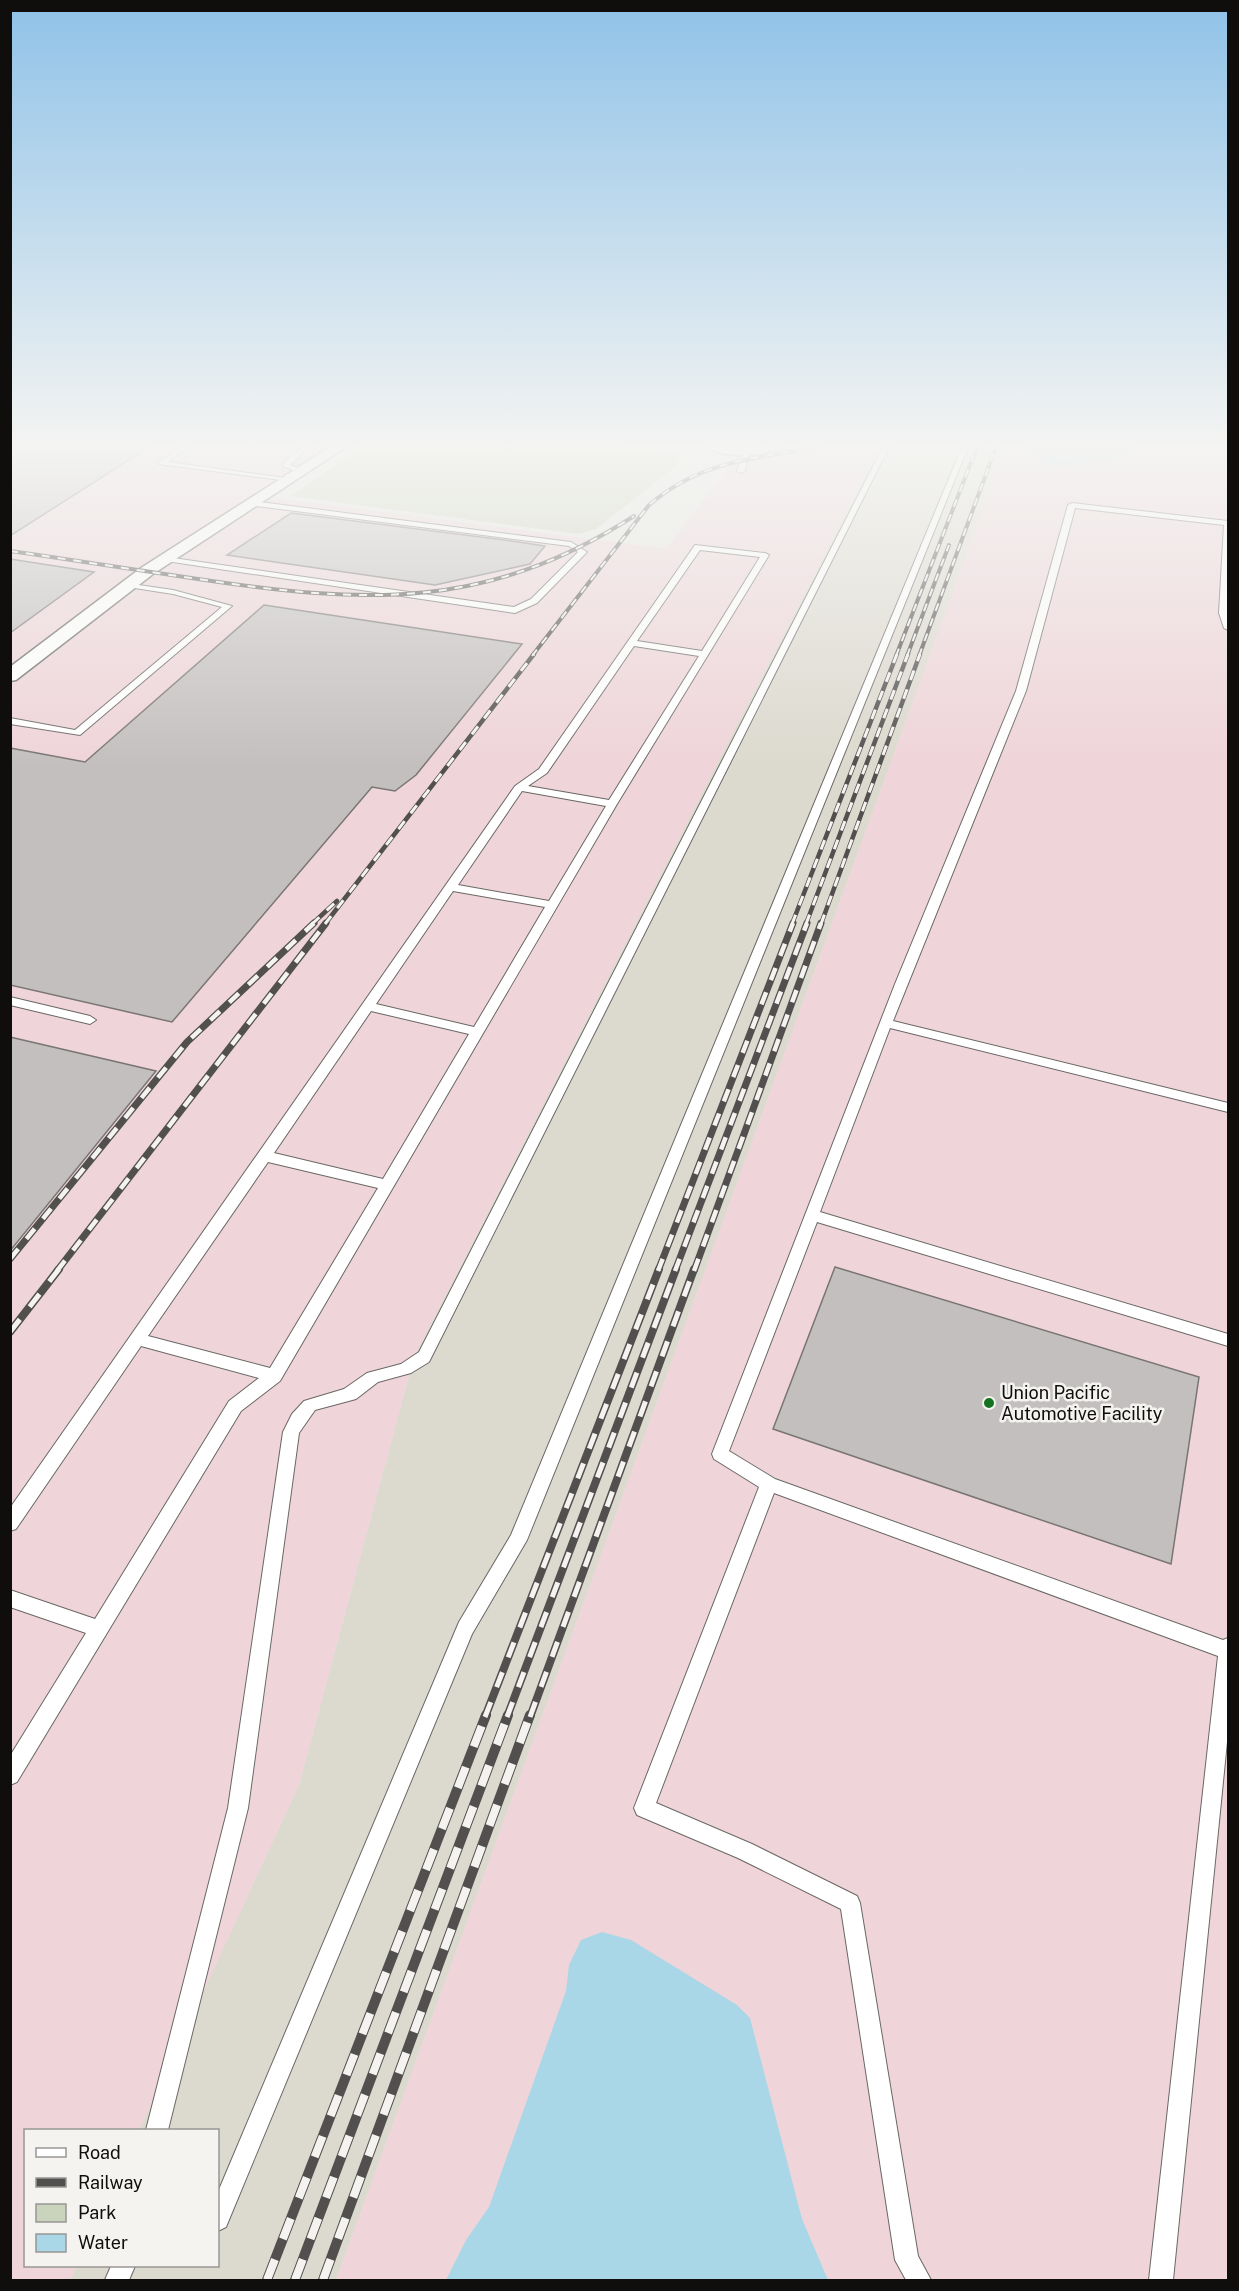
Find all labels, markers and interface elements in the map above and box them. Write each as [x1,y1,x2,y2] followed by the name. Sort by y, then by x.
[1001,1382,1163,1424] place label: Union Pacific Automotive Facility
[982,1396,996,1410] marker: Union Pacific Automotive Facility
[24,2129,219,2267] legend
[78,2142,121,2163] text: Road
[78,2172,143,2193] text: Railway
[78,2202,116,2223] text: Park
[78,2232,128,2253] text: Water

